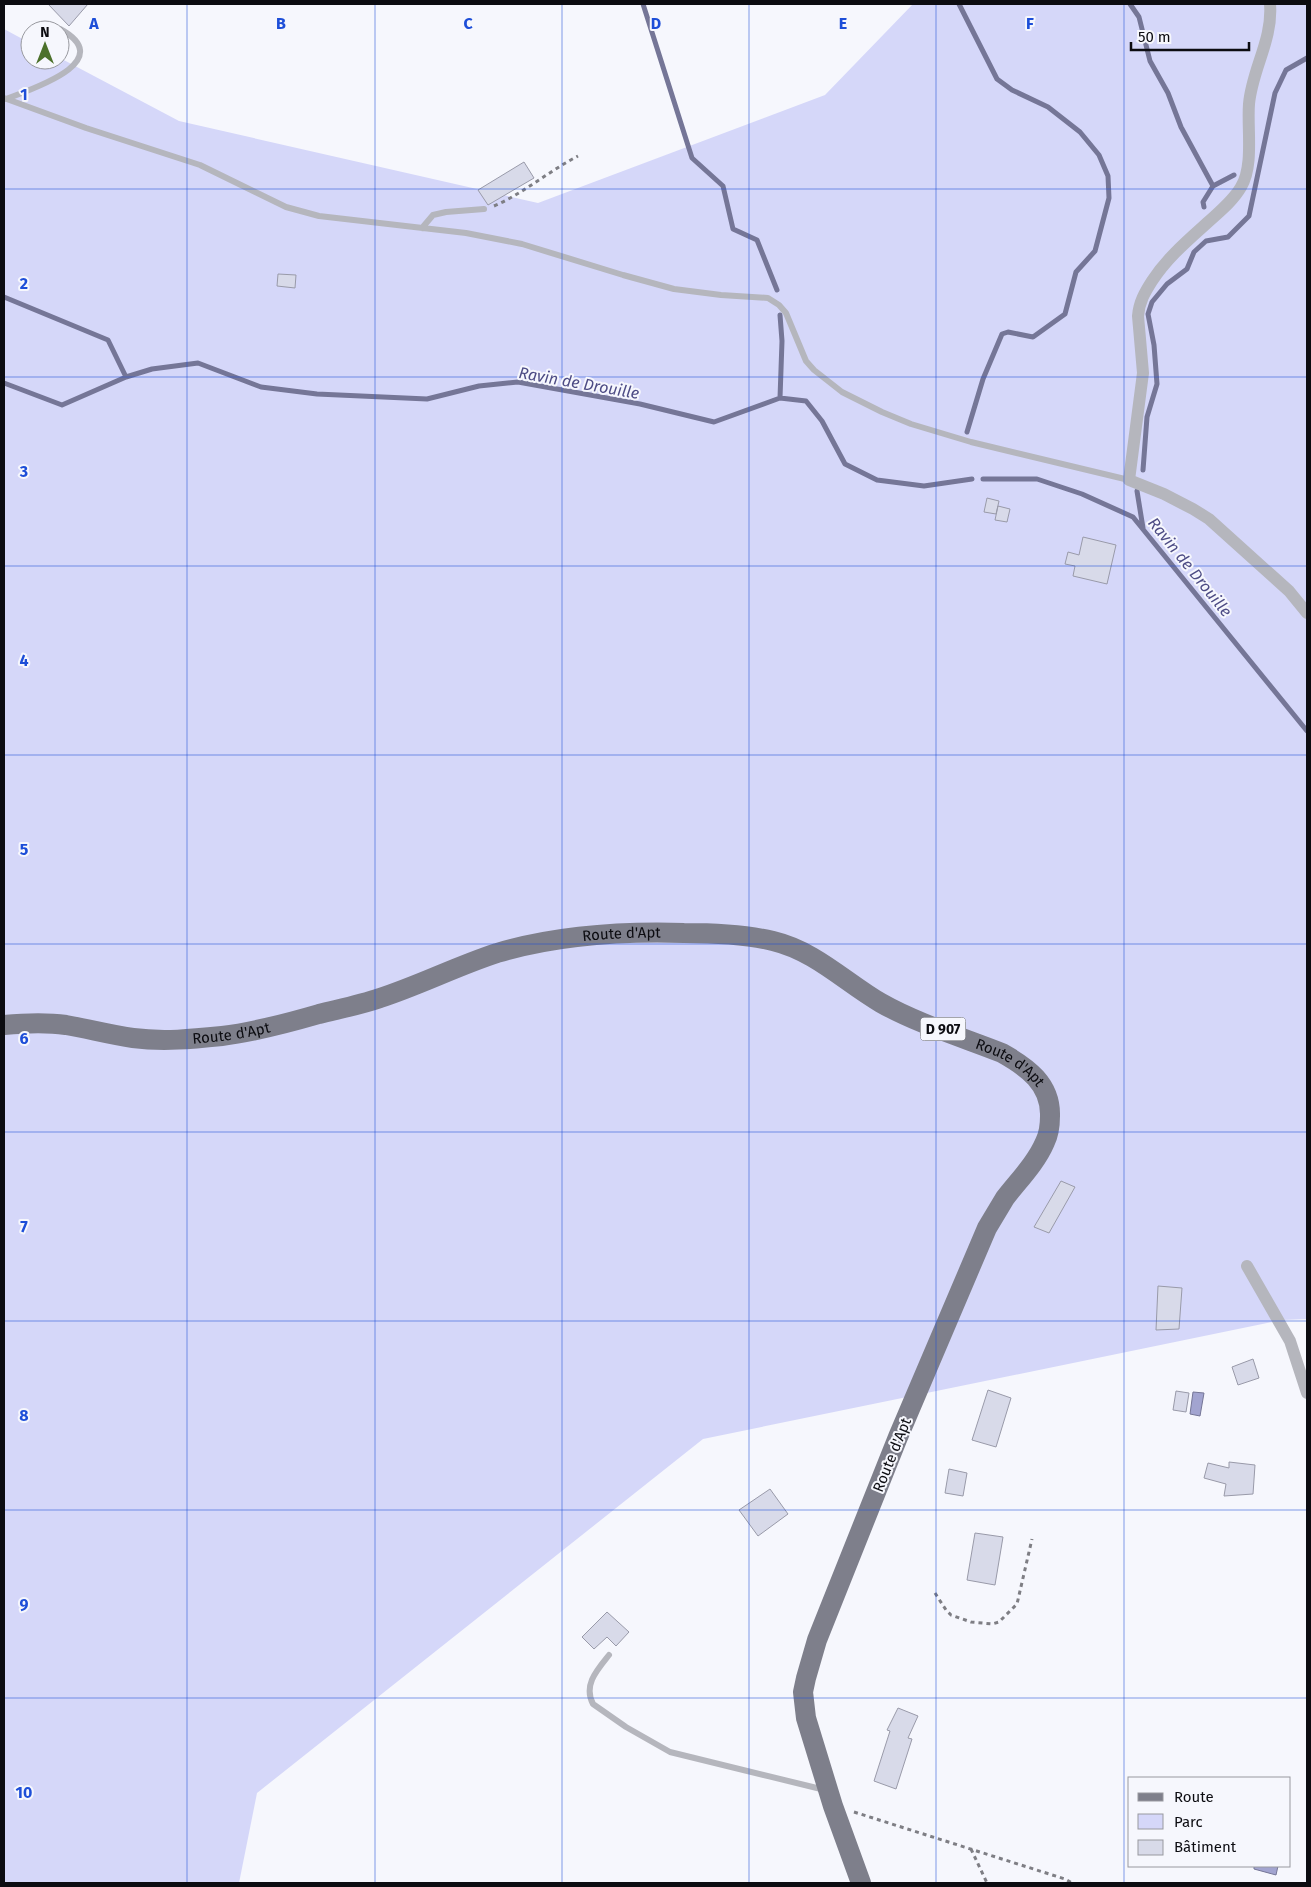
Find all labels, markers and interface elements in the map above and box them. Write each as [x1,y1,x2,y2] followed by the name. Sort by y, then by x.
[88,14,99,33] text: A
[276,14,286,33] text: B
[463,14,473,33] text: C
[651,14,661,33] text: D
[839,14,847,33] text: E
[1026,14,1034,33] text: F
[20,20,70,70] north arrow
[1131,20,1248,52] scale bar
[40,24,50,41] text: N
[1138,28,1171,46] text: 50 m
[20,85,28,104] text: 1
[20,274,28,293] text: 2
[517,363,641,403] water label: Ravin de Drouille
[19,462,28,481] text: 3
[1144,514,1236,620] water label: Ravin de Drouille
[19,651,29,670] text: 4
[20,840,29,859] text: 5
[581,924,661,945] street label: Route d'Apt
[192,1018,272,1048] street label: Route d'Apt
[920,1018,966,1040] road number: D 907
[19,1029,29,1048] text: 6
[973,1035,1049,1091] street label: Route d'Apt
[20,1217,28,1236] text: 7
[19,1406,29,1425] text: 8
[869,1415,915,1495] street label: Route d'Apt
[20,1595,29,1614] text: 9
[1128,1777,1291,1867] legend
[16,1783,32,1802] text: 10
[1174,1788,1214,1806] text: Route
[1174,1813,1203,1831] text: Parc
[1174,1838,1237,1856] text: Bâtiment

